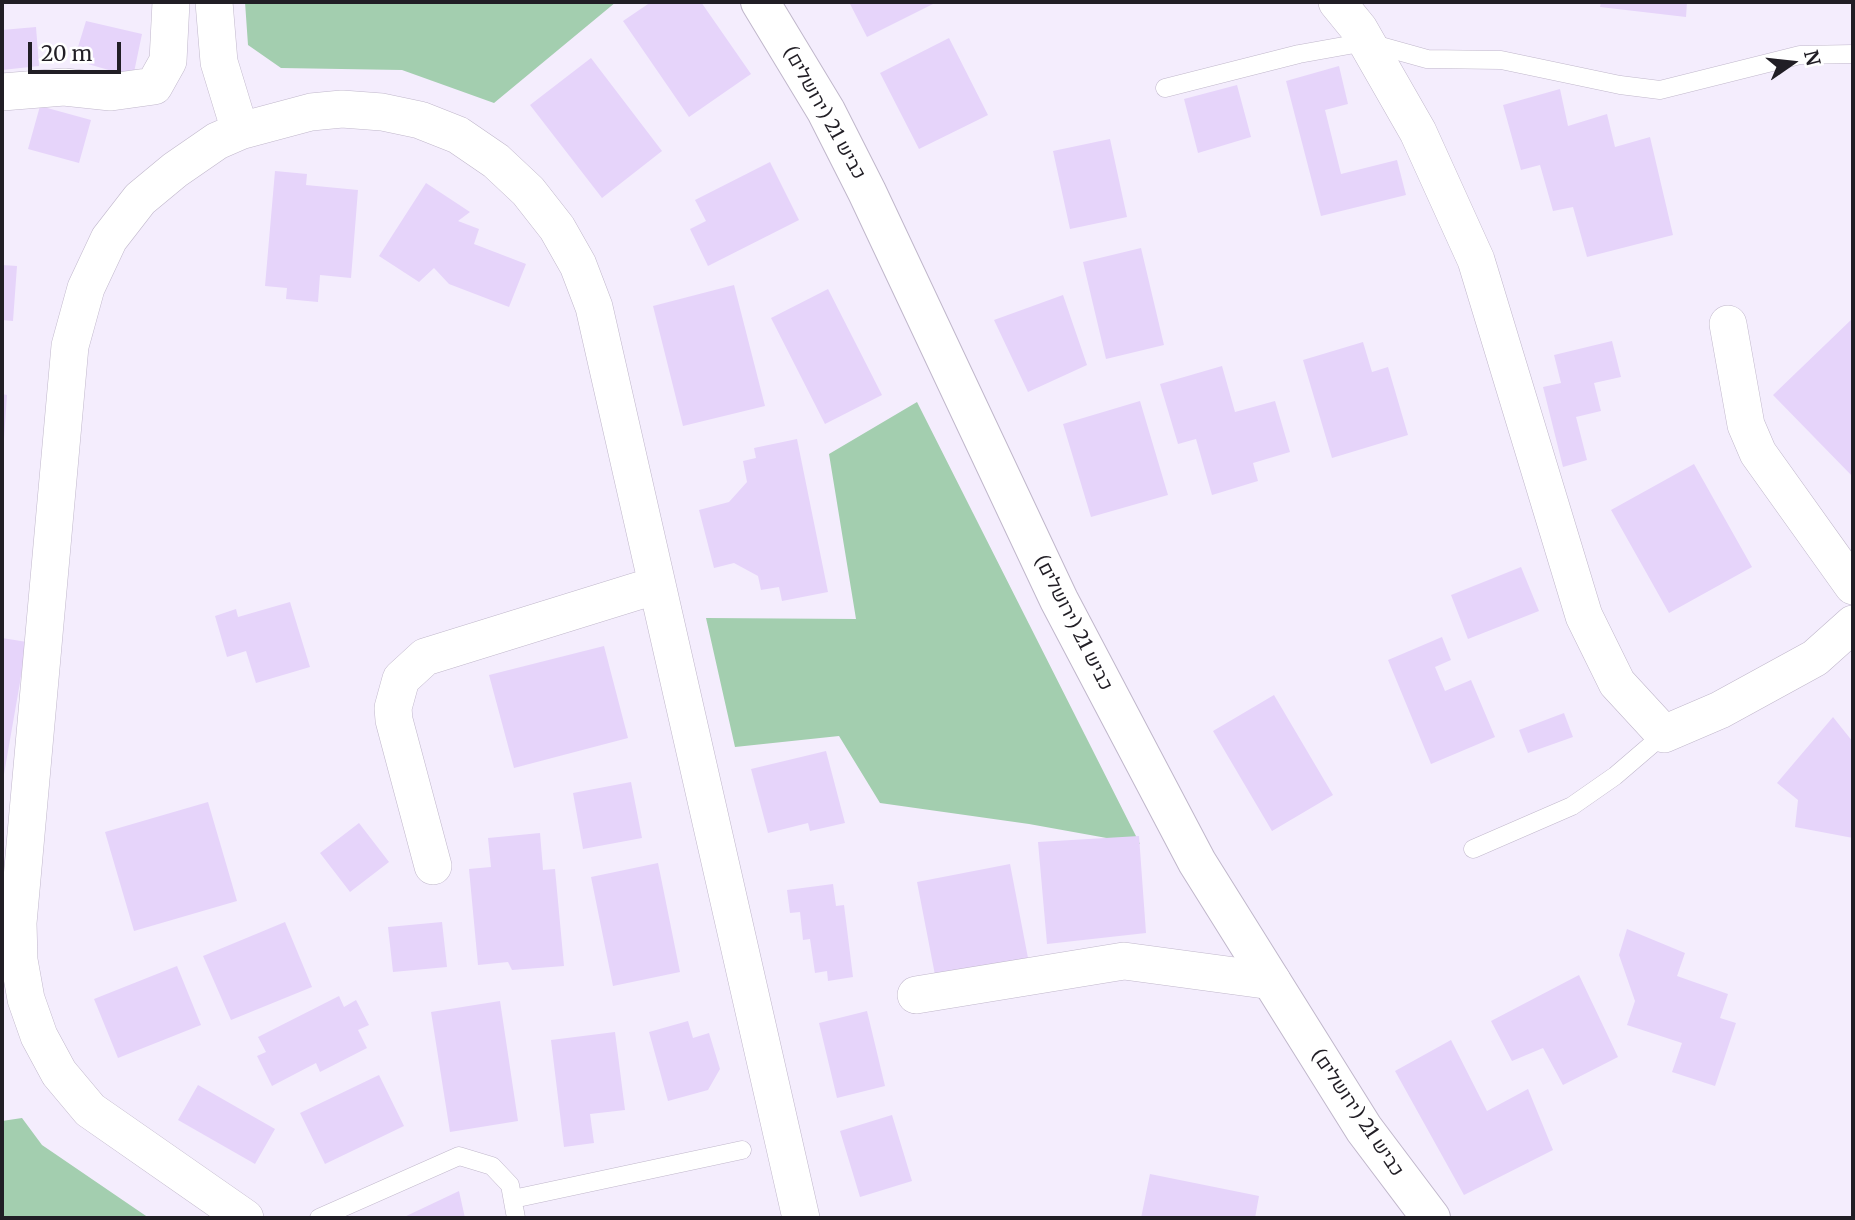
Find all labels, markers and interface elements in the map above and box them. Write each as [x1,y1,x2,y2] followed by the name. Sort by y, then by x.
[32,28,124,72] scale bar
[1757,28,1827,98] north arrow
[41,40,92,67] text: 20 m
[778,42,870,184] street label: כביש 21 (ירושלים)
[1799,48,1826,68] text: N
[1029,551,1117,695] street label: כביש 21 (ירושלים)
[1306,1045,1408,1181] street label: כביש 21 (ירושלים)

